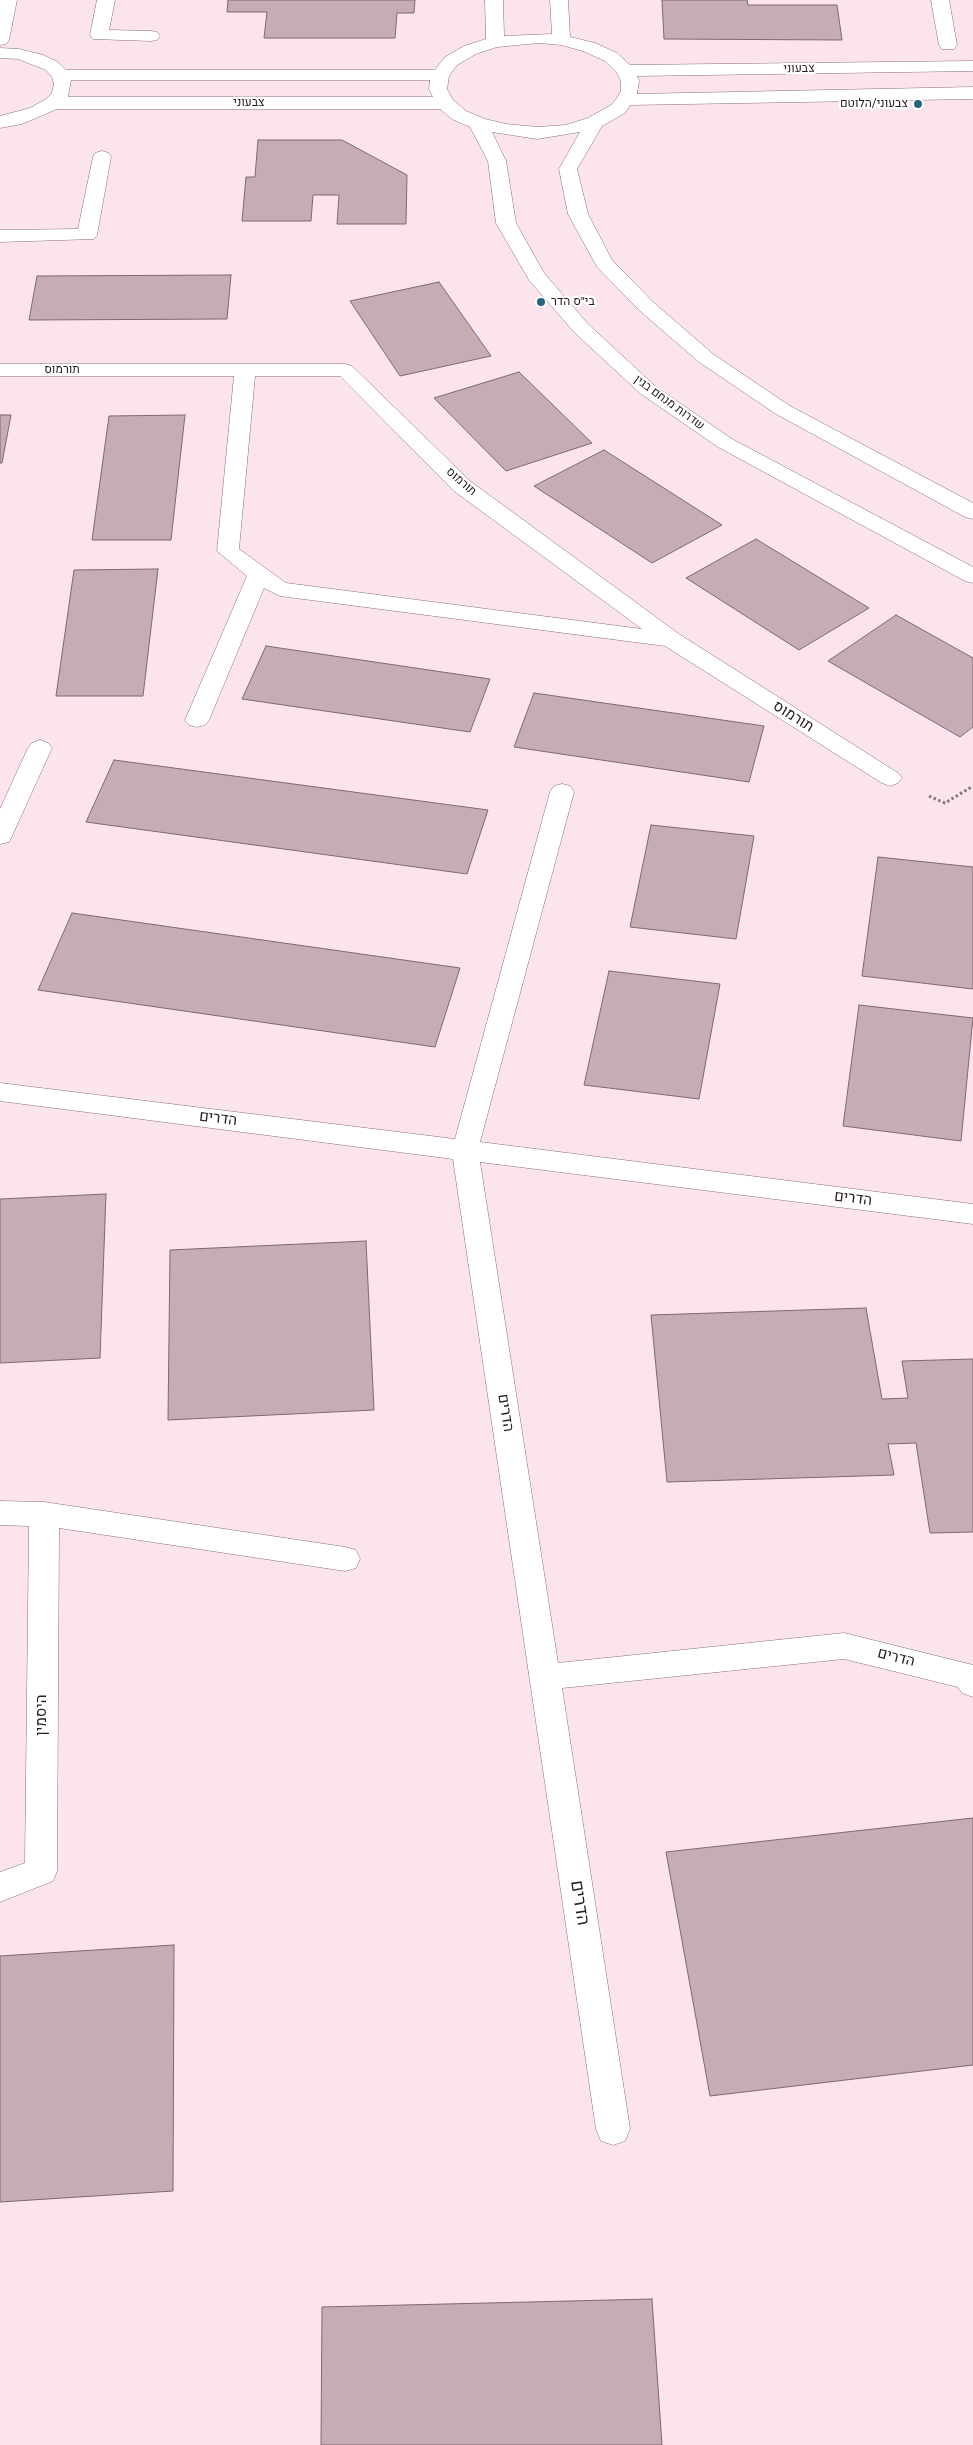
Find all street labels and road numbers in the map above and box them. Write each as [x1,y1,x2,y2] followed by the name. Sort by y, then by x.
[783,62,815,76] street label: צבעוני
[233,96,265,110] street label: צבעוני
[44,363,80,377] street label: תורמוס
[631,373,707,433] street label: שדרות מנחם בגין
[443,465,479,499] street label: תורמוס
[769,698,817,736] street label: תורמוס
[198,1108,238,1130] street label: הדרים
[833,1188,873,1210] street label: הדרים
[493,1393,517,1433] street label: הדרים
[875,1645,917,1671] street label: הדרים
[33,1694,51,1736] street label: היסמין
[565,1879,593,1927] street label: הדרים

